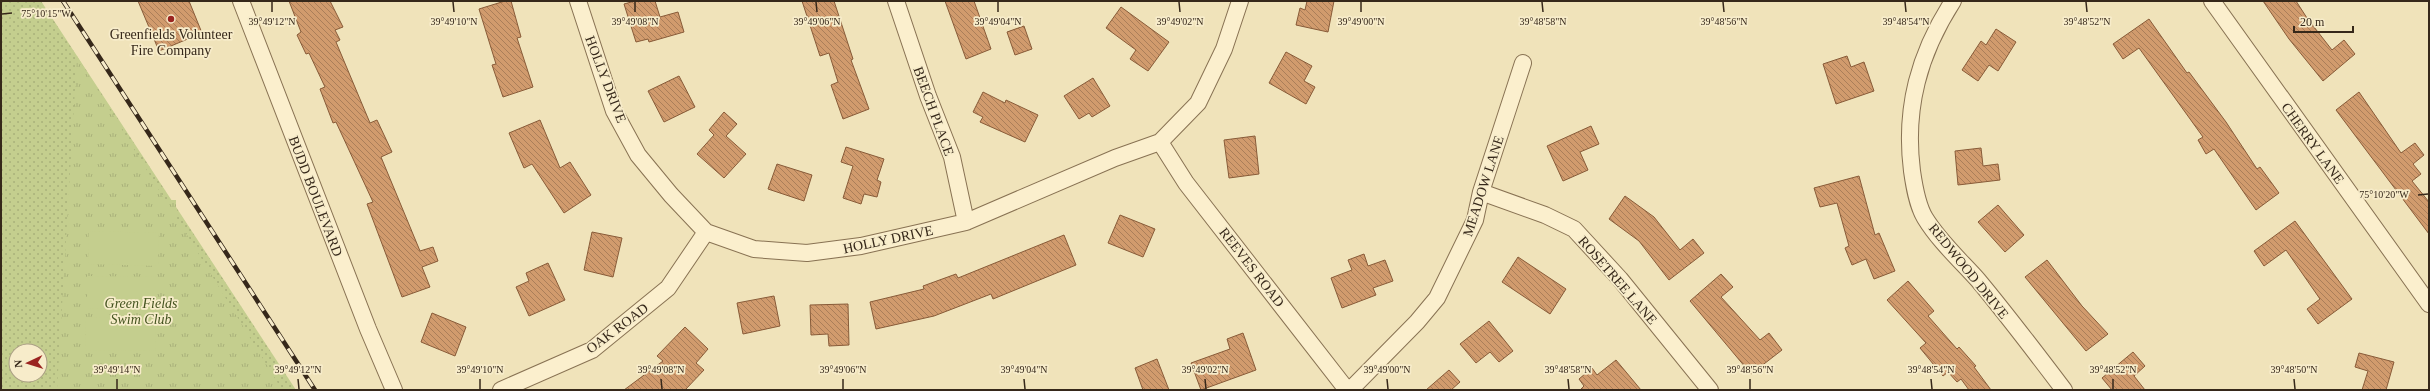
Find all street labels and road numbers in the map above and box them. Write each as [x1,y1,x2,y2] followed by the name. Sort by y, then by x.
[582,34,629,125] street label: HOLLY DRIVE
[910,65,957,158] street label: BEECH PLACE
[2278,100,2347,187] street label: CHERRY LANE
[286,134,345,258] street label: BUDD BOULEVARD
[1460,134,1507,238] street label: MEADOW LANE
[1926,221,2012,322] street label: REDWOOD DRIVE
[842,223,935,256] street label: HOLLY DRIVE
[1216,225,1287,310] street label: REEVES ROAD
[1575,233,1660,327] street label: ROSETREE LANE
[583,300,651,357] street label: OAK ROAD

